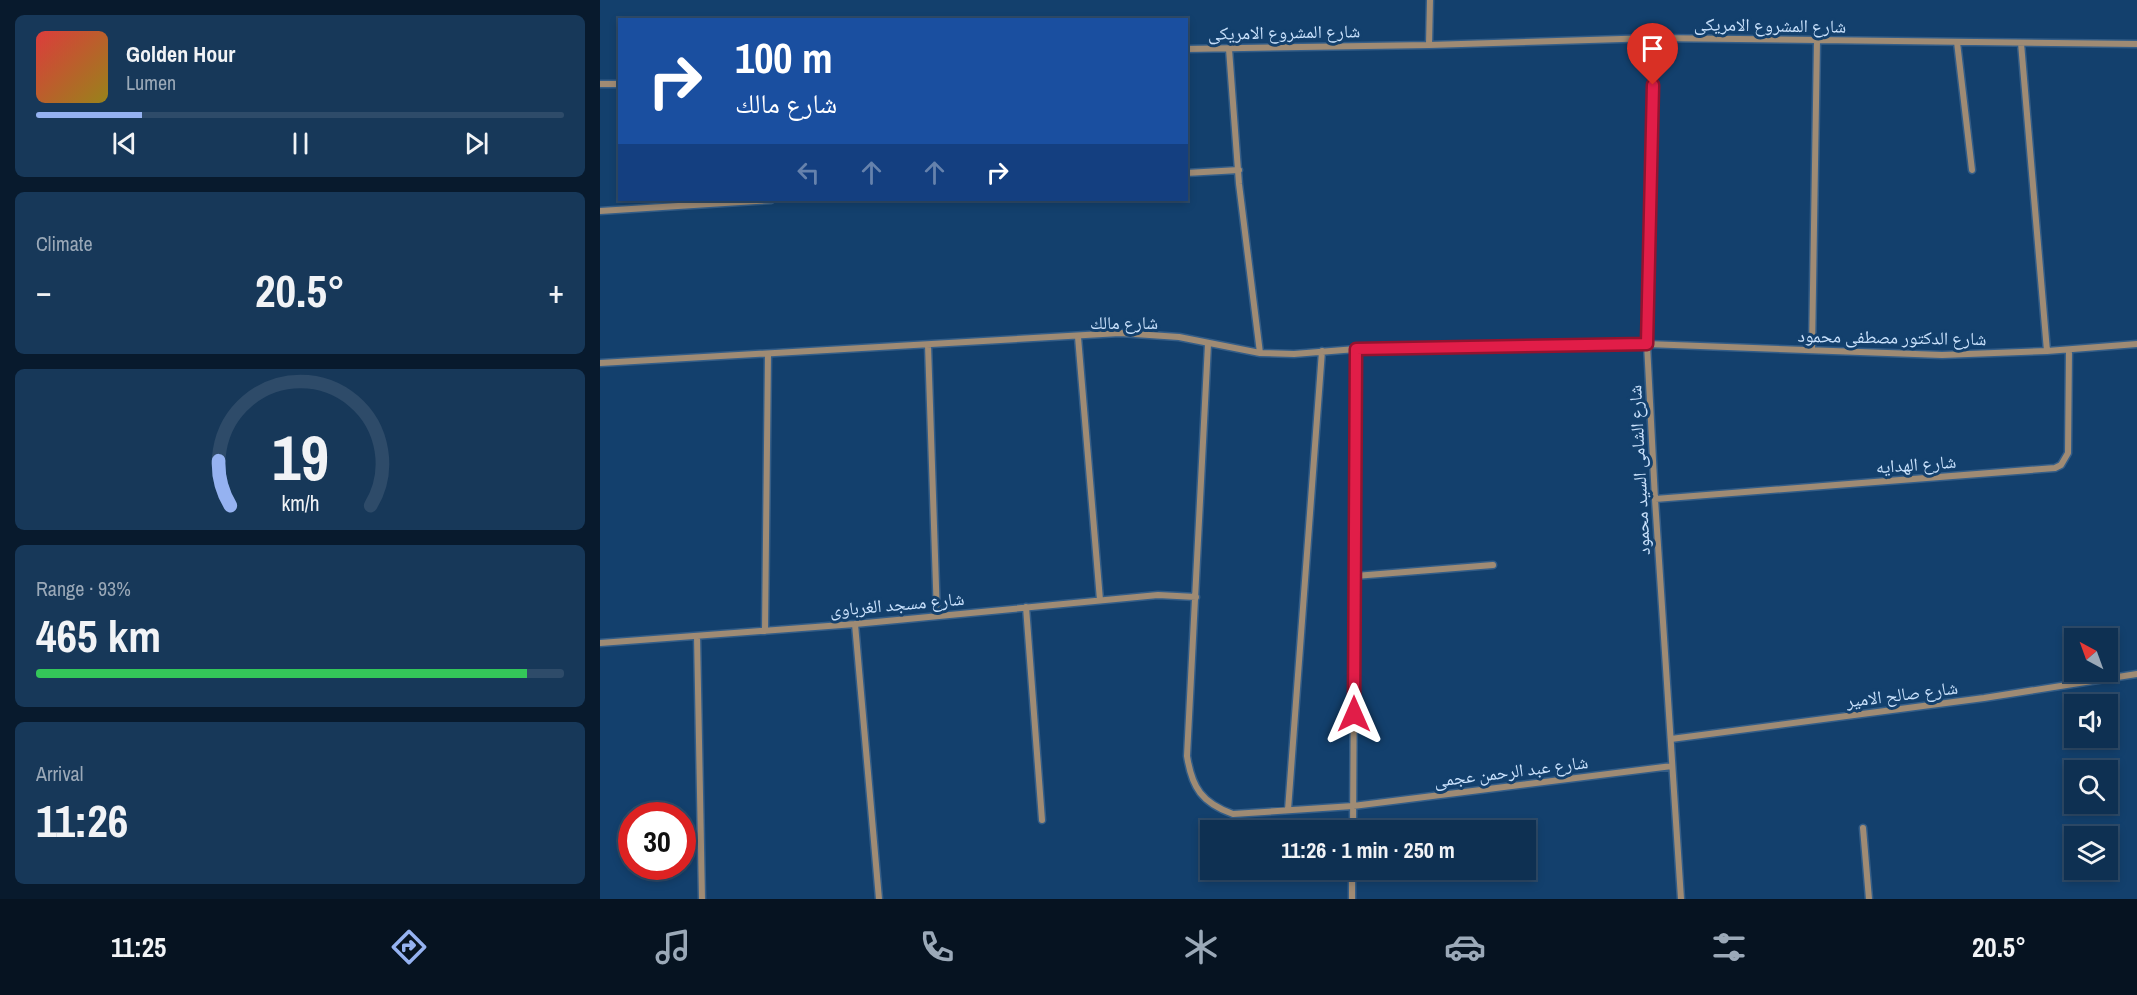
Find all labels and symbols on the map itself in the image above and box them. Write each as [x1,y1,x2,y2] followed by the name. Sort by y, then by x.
[1694,11,1846,39] street label: شارع المشروع الامريكى
[1208,18,1360,46] street label: شارع المشروع الامريكى
[1627,23,1678,85] pin
[1090,310,1158,335] street label: شارع مالك
[1797,323,1987,351] street label: شارع الدكتور مصطفى محمود
[1622,384,1656,556] street label: شارع الشامى السيد محمود
[1875,449,1957,479] street label: شارع الهدايه
[829,586,965,622] street label: شارع مسجد الغرباوى
[2064,628,2118,682] north arrow
[1844,675,1959,713] street label: شارع صالح الامير
[1322,682,1386,746] position arrow
[1433,749,1589,793] street label: شارع عبد الرحمن عجمى
[618,802,696,880] speed limit sign: 30

